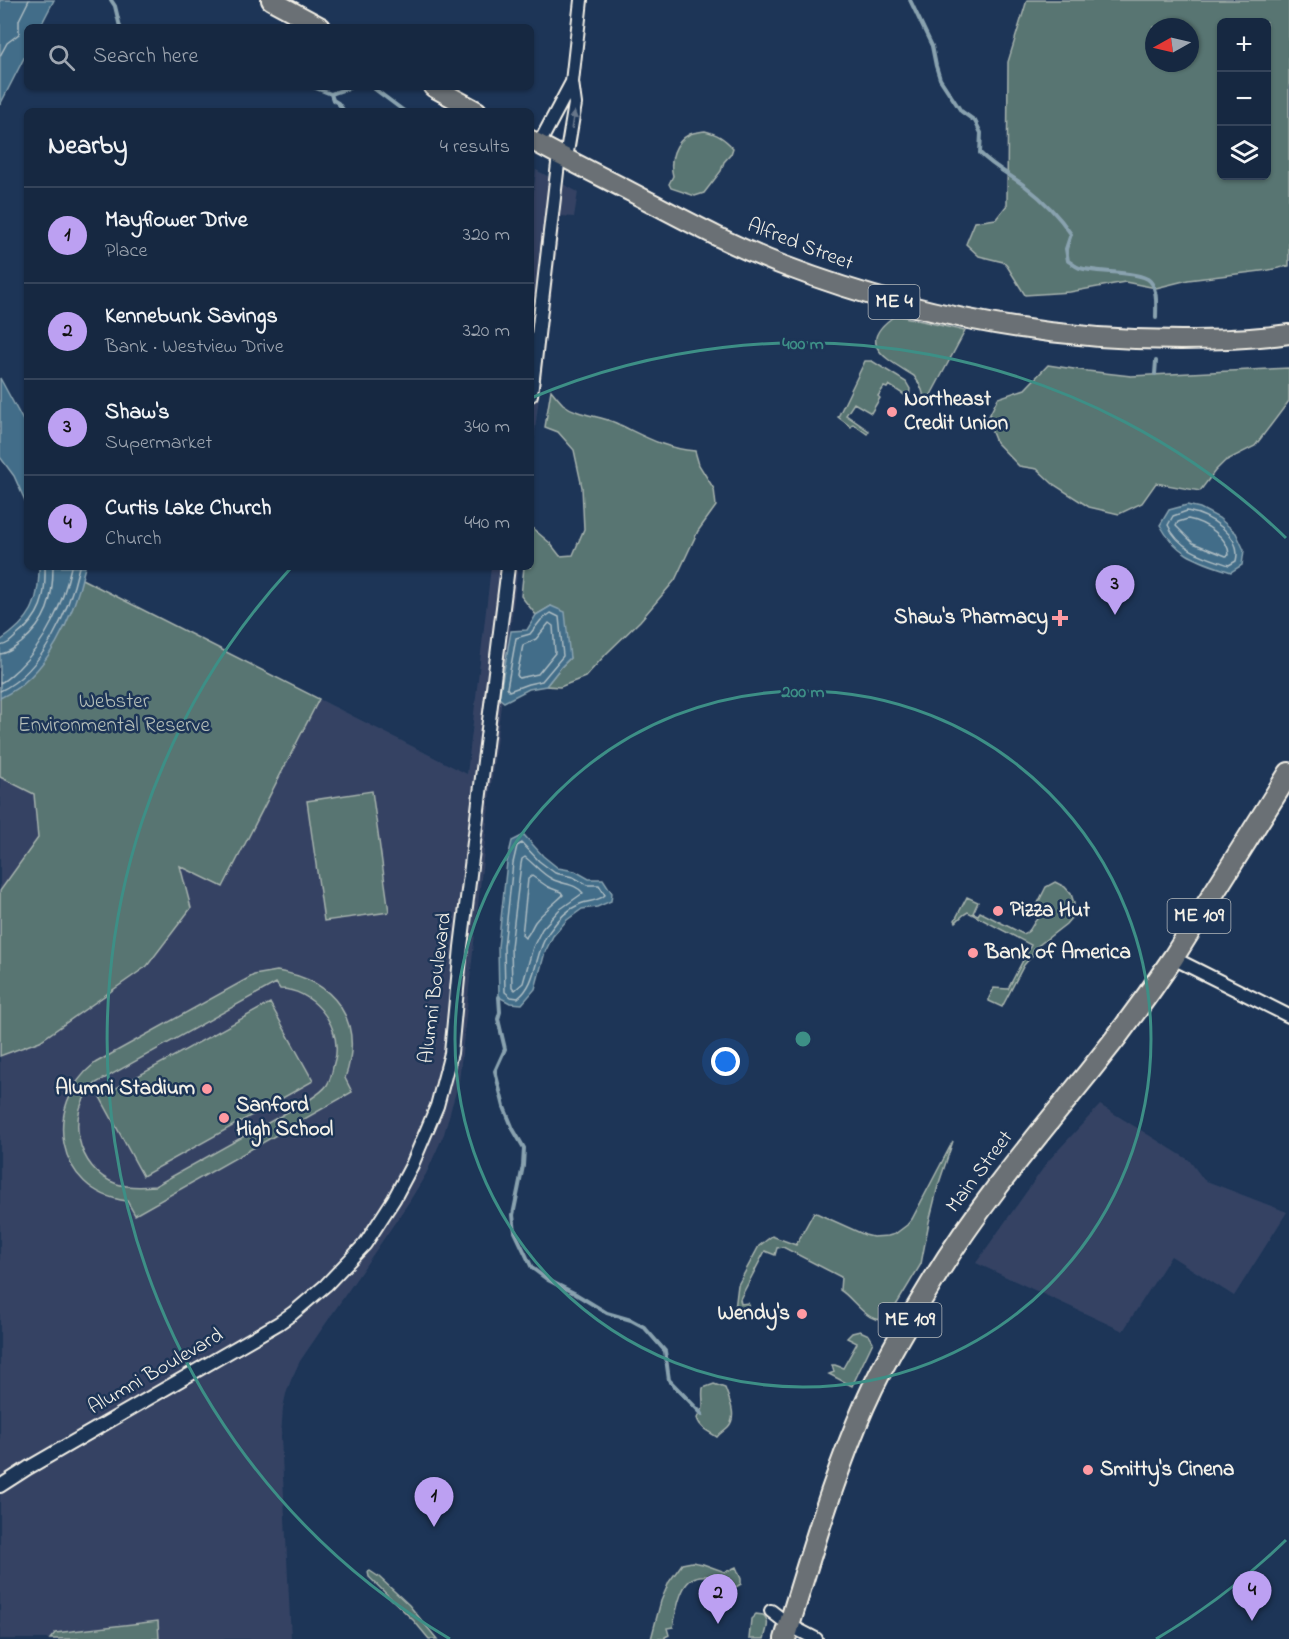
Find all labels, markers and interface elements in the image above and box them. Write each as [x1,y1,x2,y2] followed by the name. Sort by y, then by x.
[1145,18,1199,72] north arrow
[1217,18,1271,180] map controls
[1217,18,1271,72] button: +
[24,24,534,90] search box
[45,41,78,74] icon: search
[93,41,198,73] text: Search here
[1217,72,1271,126] button: −
[568,110,577,129] one-way arrow
[1217,126,1271,180] button: layers
[48,128,127,166] text: Nearby
[440,133,510,162] text: 4 results
[105,205,248,237] text: Mayflower Drive
[743,211,857,279] street label: Alfred Street
[64,221,71,250] text: 1
[463,221,510,250] text: 320 m
[105,237,147,266] text: Place
[868,285,920,319] road number: ME 4
[105,301,278,333] text: Kennebunk Savings
[63,317,72,346] text: 2
[463,317,510,346] text: 320 m
[782,332,824,358] text: 400 m
[105,333,284,362] text: Bank · Westview Drive
[904,385,1008,439] place label: Northeast Credit Union
[105,397,169,429] text: Shaw's
[885,405,899,419] marker: Northeast Credit Union
[63,413,72,442] text: 3
[464,413,510,442] text: 340 m
[105,429,212,458] text: Supermarket
[105,493,272,525] text: Curtis Lake Church
[63,509,72,538] text: 4
[464,509,510,538] text: 440 m
[105,525,161,554] text: Church
[1096,566,1134,615] pin: 3
[894,603,1048,635] place label: Shaw's Pharmacy
[1053,611,1067,625] marker: Shaw's Pharmacy
[781,680,825,706] text: 200 m
[18,687,210,741] park label: Webster Environmental Reserve
[1010,896,1091,926] place label: Pizza Hut
[1168,899,1230,933] road number: ME 109
[991,904,1005,918] marker: Pizza Hut
[412,911,460,1065] street label: Alumni Boulevard
[984,938,1131,968] place label: Bank of America
[966,946,980,960] marker: Bank of America
[793,1029,813,1049] centre of rings
[711,1047,740,1076] your location
[55,1074,195,1104] place label: Alumni Stadium
[200,1082,214,1096] marker: Alumni Stadium
[236,1091,334,1147] place label: Sanford High School
[217,1111,231,1125] marker: Sanford High School
[939,1124,1021,1220] street label: Main Street
[718,1299,790,1331] place label: Wendy's
[878,1303,942,1337] road number: ME 109
[795,1307,809,1321] marker: Wendy's
[83,1321,229,1423] street label: Alumni Boulevard
[1100,1455,1234,1487] place label: Smitty's Cinena
[1081,1463,1095,1477] marker: Smitty's Cinena
[414,1478,454,1527] pin: 1
[1232,1572,1272,1621] pin: 4
[698,1574,738,1624] pin: 2

